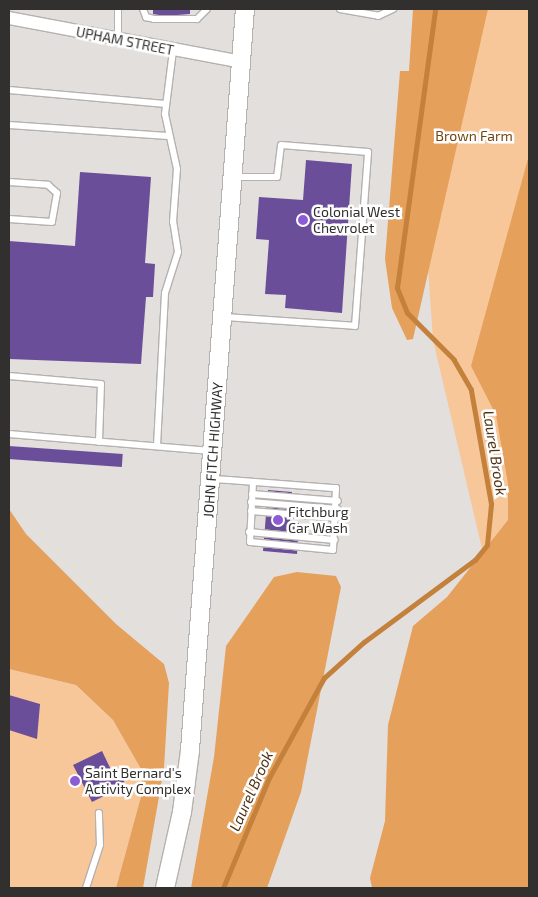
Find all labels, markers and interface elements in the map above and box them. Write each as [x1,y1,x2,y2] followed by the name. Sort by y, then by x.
[75,23,175,59] street label: UPHAM STREET
[435,128,513,144] park label: Brown Farm
[313,204,401,236] place label: Colonial West Chevrolet
[297,214,309,226] marker: Colonial West Chevrolet
[200,382,226,518] street label: JOHN FITCH HIGHWAY
[479,409,511,497] water label: Laurel Brook
[288,504,349,536] place label: Fitchburg Car Wash
[272,514,284,526] marker: Fitchburg Car Wash
[225,748,277,834] water label: Laurel Brook
[85,765,191,798] place label: Saint Bernard's Activity Complex
[69,775,81,787] marker: Saint Bernard's Activity Complex

